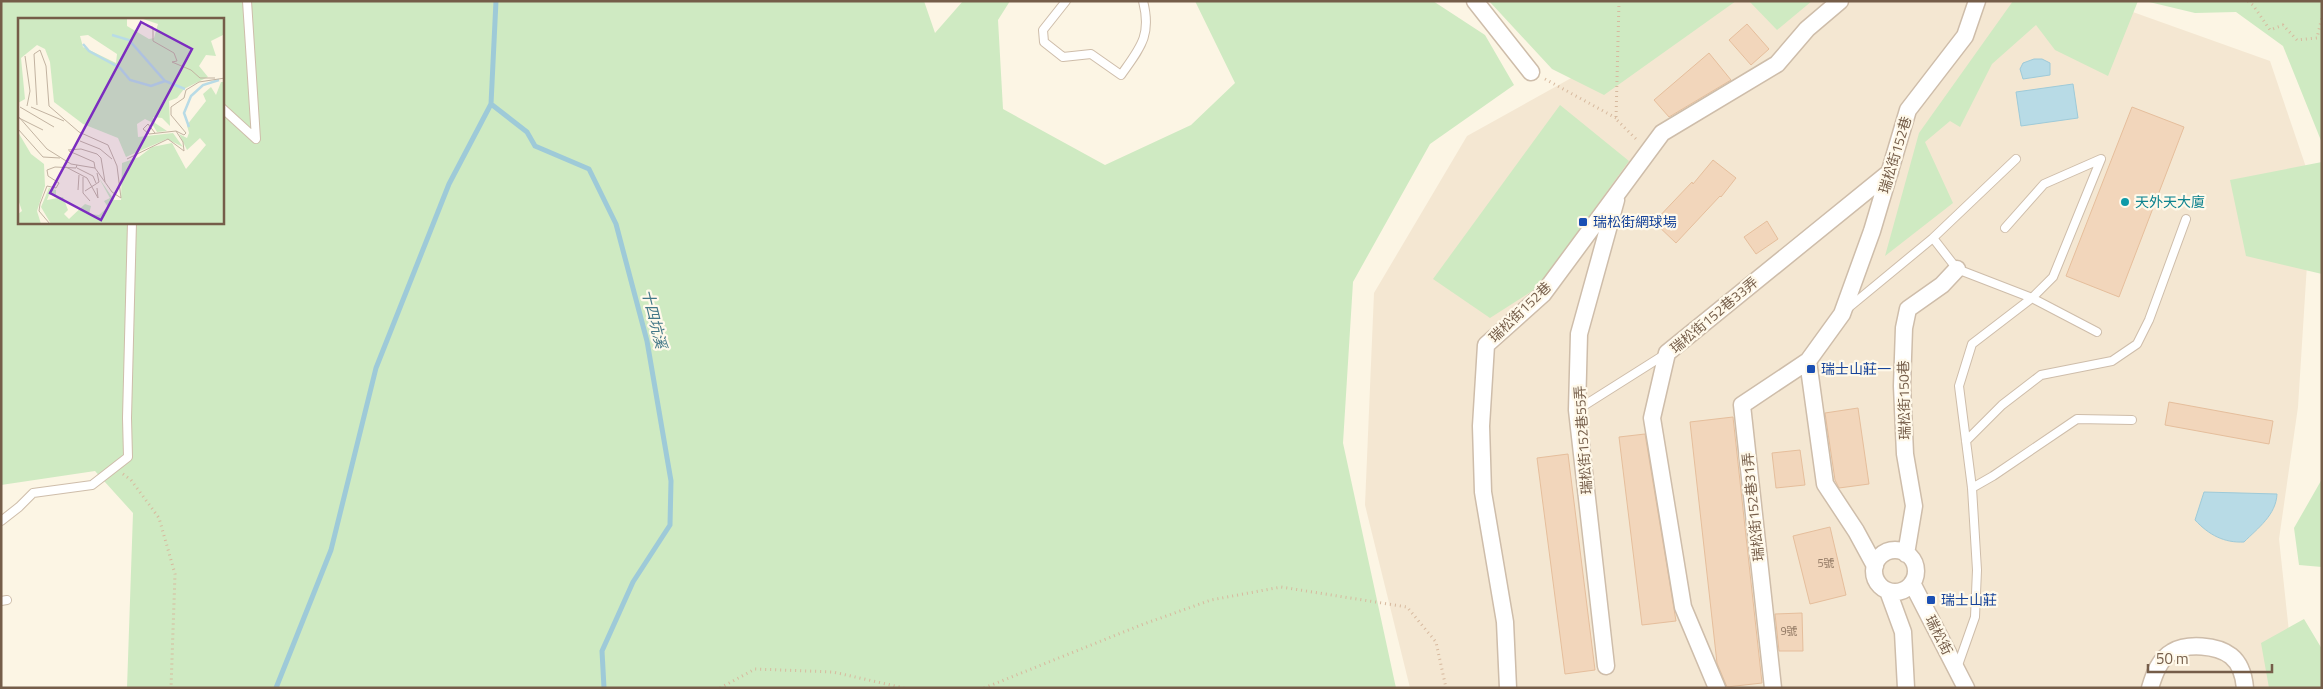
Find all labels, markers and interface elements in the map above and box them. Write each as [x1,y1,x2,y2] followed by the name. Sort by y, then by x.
[18,18,224,224] inset map
[1873,114,1916,196] street label: 瑞松街152巷
[2135,191,2205,212] place label: 天外天大廈
[2119,196,2131,208] marker: 天外天大廈
[1593,211,1677,232] place label: 瑞松街網球場
[1577,216,1589,228] marker: 瑞松街網球場
[1665,271,1762,358] street label: 瑞松街152巷33弄
[1484,276,1556,347] street label: 瑞松街152巷
[636,287,673,353] water label: 十四坑溪
[1821,358,1891,379] place label: 瑞士山莊一
[1892,360,1915,440] street label: 瑞松街150巷
[1805,363,1817,375] marker: 瑞士山莊一
[1568,385,1597,495] street label: 瑞松街152巷55弄
[1736,452,1769,562] street label: 瑞松街152巷31弄
[1817,555,1835,571] house number: 5號
[1941,589,1997,610] place label: 瑞士山莊
[1925,594,1937,606] marker: 瑞士山莊
[1921,611,1958,658] street label: 瑞松街
[1780,623,1798,639] house number: 9號
[2148,642,2272,674] scale bar
[2156,647,2189,670] text: 50 m

